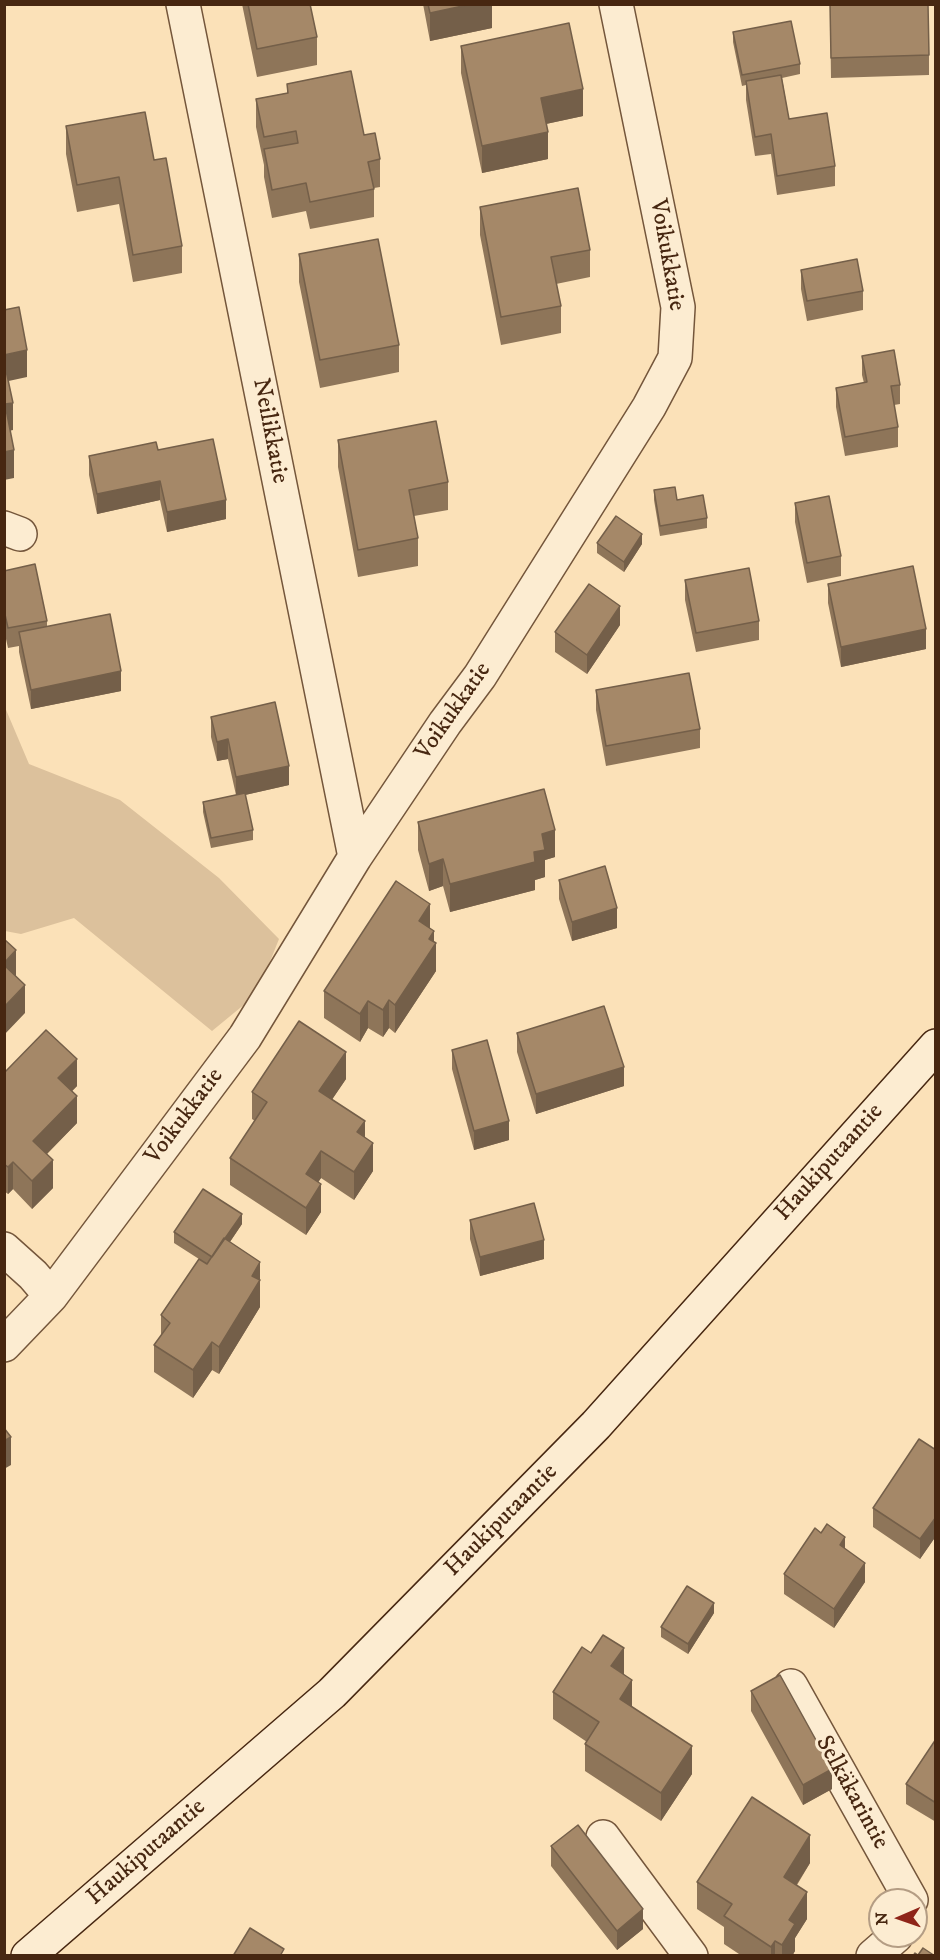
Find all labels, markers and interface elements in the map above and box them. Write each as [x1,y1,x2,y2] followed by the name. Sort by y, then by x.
[642,197,690,313] street label: Voikukkatie
[245,376,293,486] street label: Neilikkatie
[410,657,498,767] street label: Voikukkatie
[140,1063,230,1171] street label: Voikukkatie
[770,1098,890,1228] street label: Haukiputaantie
[440,1459,564,1583] street label: Haukiputaantie
[808,1731,894,1855] street label: Selkäkarintie
[82,1794,212,1912] street label: Haukiputaantie
[868,1888,928,1948] north arrow
[872,1912,892,1925] text: N

